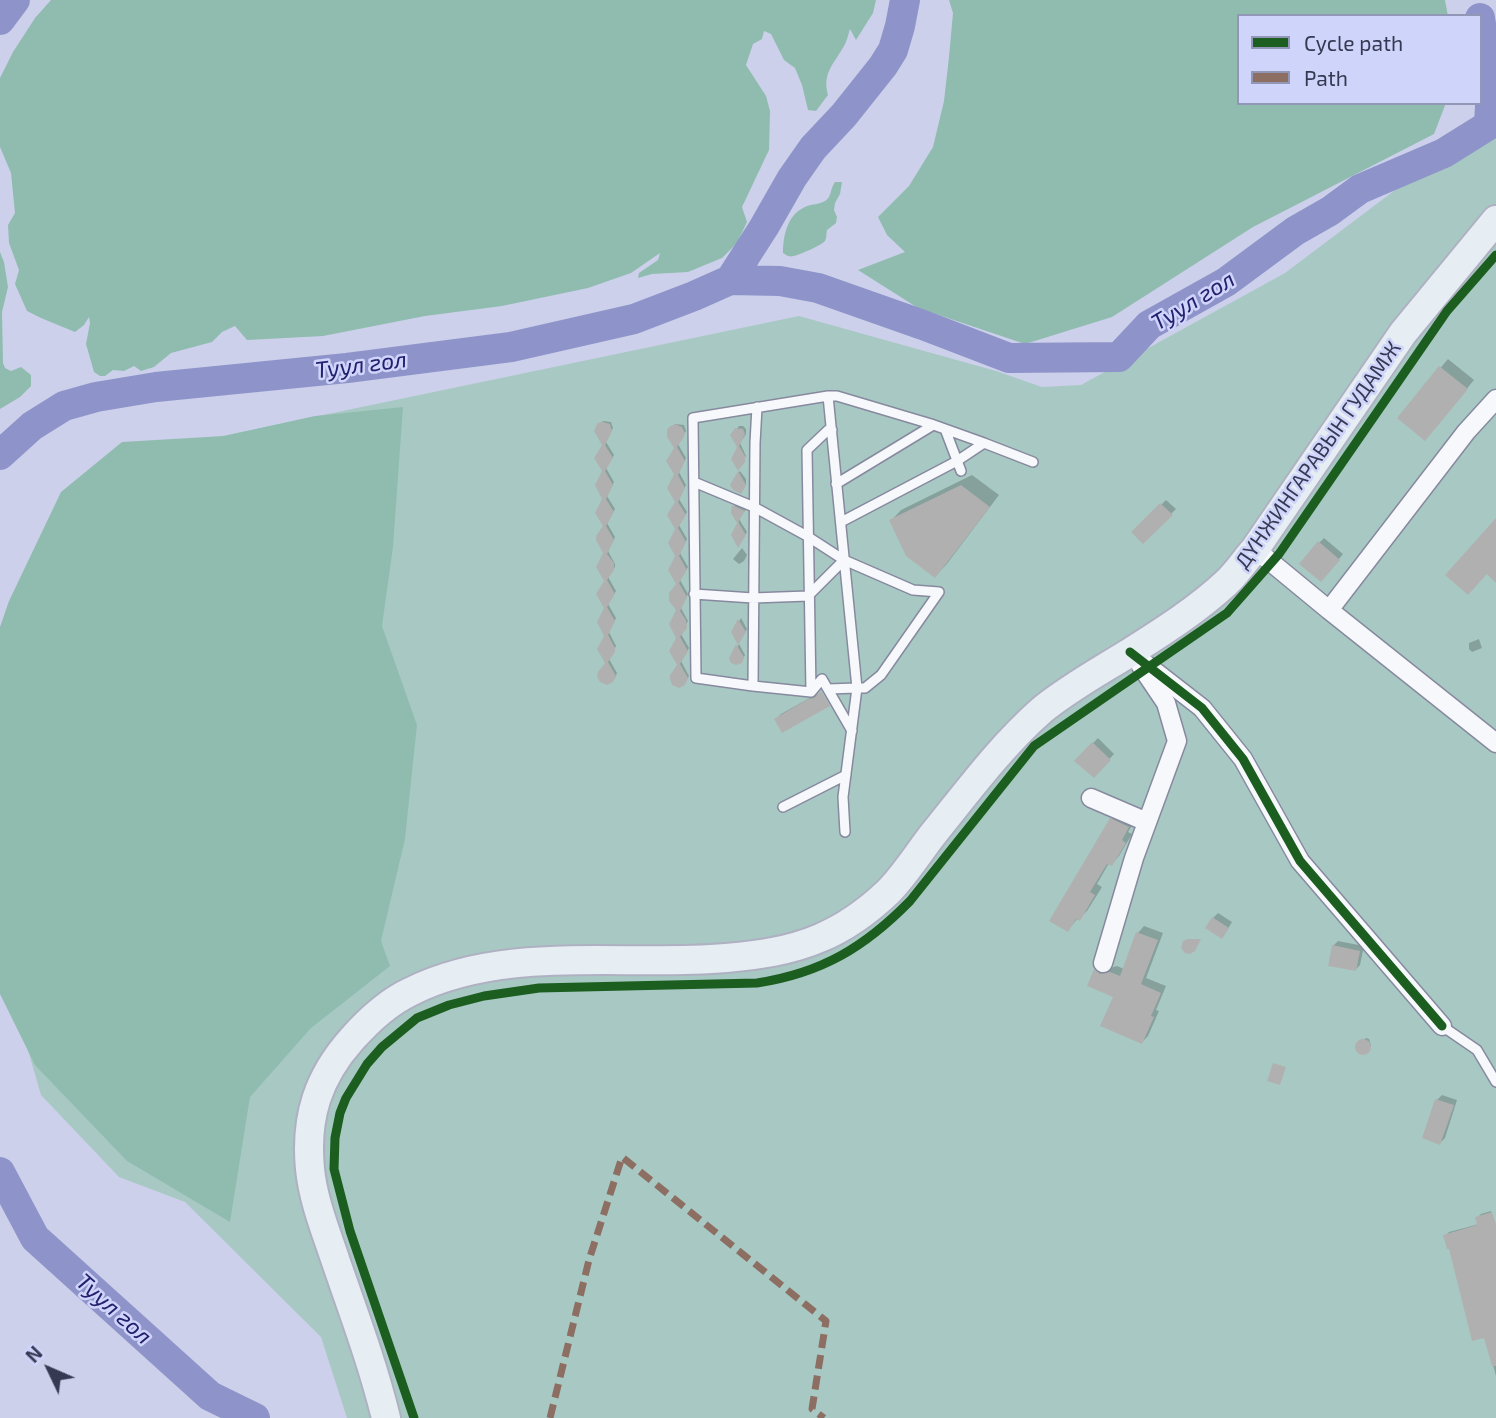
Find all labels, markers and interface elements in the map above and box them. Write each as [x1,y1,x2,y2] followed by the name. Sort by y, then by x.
[1237,14,1482,105] legend
[1304,30,1403,55] text: Cycle path
[1304,65,1348,90] text: Path
[1146,265,1240,337] water label: Туул гол
[1230,336,1406,574] street label: ДҮНЖИНГАРАВЫН ГУДАМЖ
[314,346,408,384] water label: Туул гол
[70,1268,158,1350] water label: Туул гол
[14,1334,84,1404] north arrow
[20,1341,47,1367] text: N

